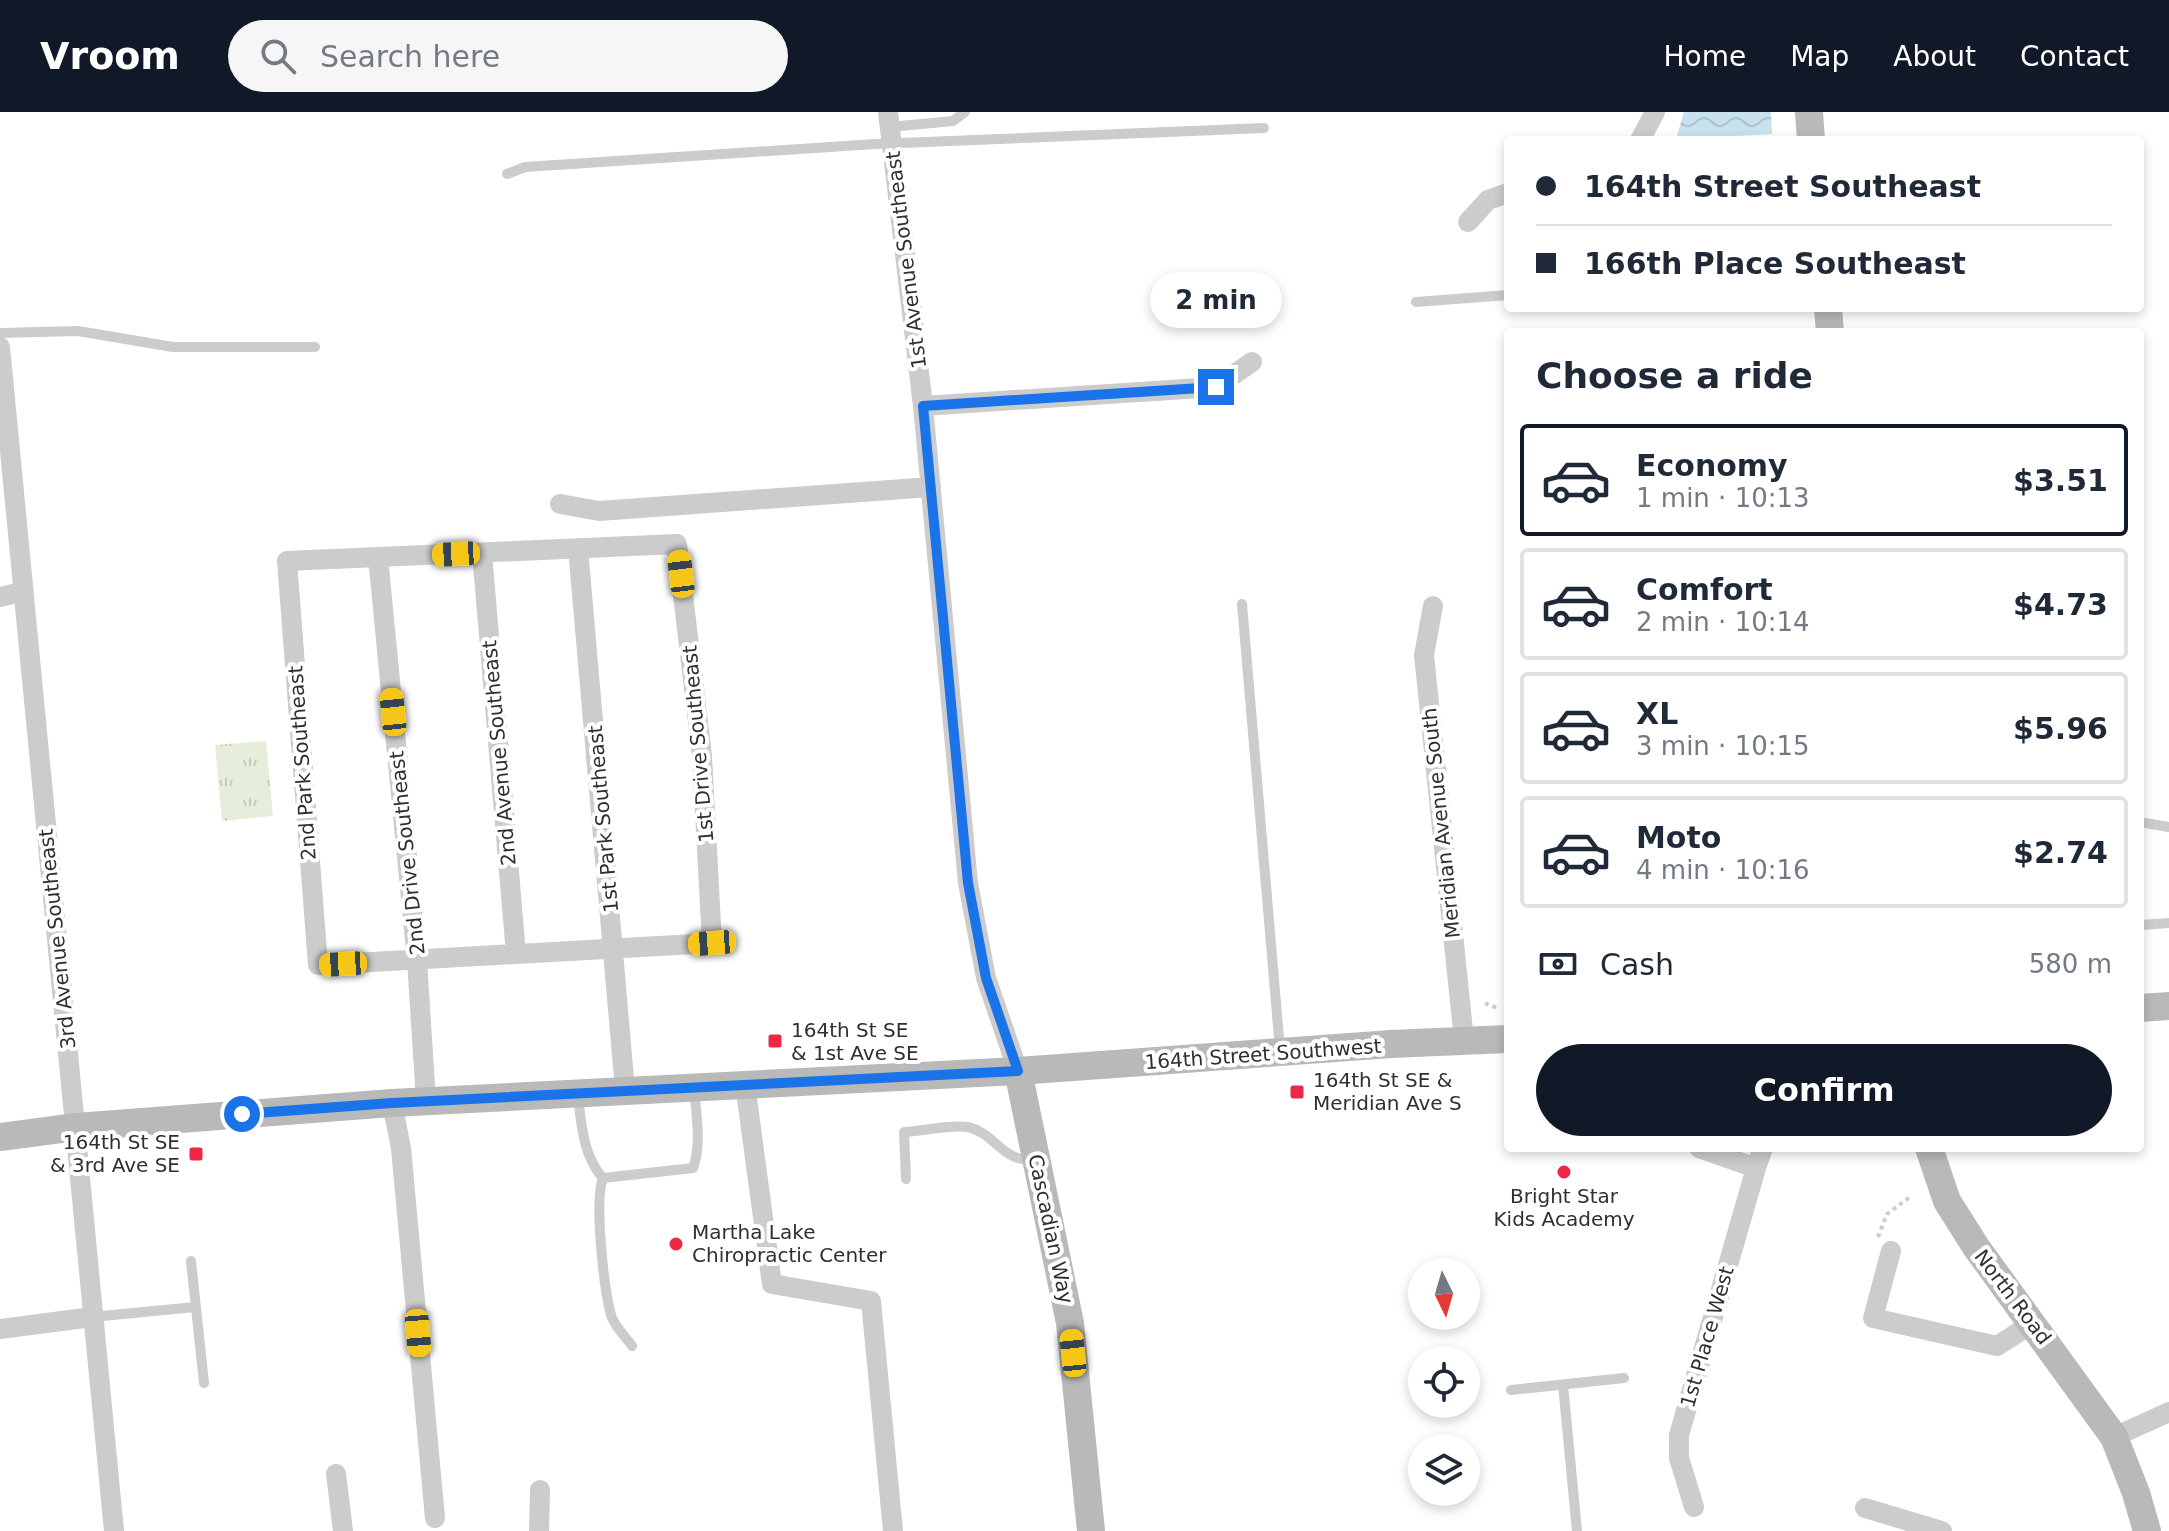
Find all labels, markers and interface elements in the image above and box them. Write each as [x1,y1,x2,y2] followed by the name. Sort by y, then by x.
[228,20,788,92] search box
[40,34,180,78] text: Vroom
[256,34,300,78] icon: search
[320,39,500,74] text: Search here
[1663,40,1746,73] text: Home
[1790,40,1849,73] text: Map
[1893,40,1976,73] text: About
[2020,40,2129,73] text: Contact
[881,150,931,370] street label: 1st Avenue Southeast
[1584,169,1981,204] text: 164th Street Southeast
[1584,246,1966,281] text: 166th Place Southeast
[1150,271,1282,327] callout: 2 min
[1175,285,1257,315] text: 2 min
[1536,355,1813,396] text: Choose a ride
[1198,369,1234,405] route end
[1540,444,1612,516] icon: car
[1636,448,1788,483] text: Economy
[2013,463,2108,498] text: $3.51
[1636,483,1810,513] text: 1 min · 10:13
[431,541,481,567] car
[666,549,696,599] car
[1540,568,1612,640] icon: car
[1636,572,1773,607] text: Comfort
[2013,587,2108,622] text: $4.73
[1636,607,1810,637] text: 2 min · 10:14
[477,639,521,867] street label: 2nd Avenue Southeast
[677,644,719,844] street label: 1st Drive Southeast
[283,665,321,861] street label: 2nd Park Southeast
[379,687,407,737] car
[1540,692,1612,764] icon: car
[1636,696,1678,731] text: XL
[1417,707,1465,939] street label: Meridian Avenue South
[2013,711,2108,746] text: $5.96
[583,724,623,914] street label: 1st Park Southeast
[1636,731,1810,761] text: 3 min · 10:15
[384,750,430,956] street label: 2nd Drive Southeast
[1540,816,1612,888] icon: car
[1636,820,1721,855] text: Moto
[33,828,80,1050] street label: 3rd Avenue Southeast
[2013,835,2108,870] text: $2.74
[1636,855,1810,885] text: 4 min · 10:16
[687,929,737,957] car
[1536,942,1580,986] icon: cash
[1600,947,1674,982] text: Cash
[2029,949,2112,979] text: 580 m
[318,951,368,977] car
[791,1018,919,1065] place label: 164th St SE & 1st Ave SE
[766,1032,784,1050] marker: 164th St SE & 1st Ave SE
[1144,1034,1382,1074] street label: 164th Street Southwest
[1536,1044,2112,1136] button: Confirm
[1313,1068,1462,1115] place label: 164th St SE & Meridian Ave S
[1288,1083,1306,1101] marker: 164th St SE & Meridian Ave S
[224,1096,260,1132] route start
[50,1130,180,1177] place label: 164th St SE & 3rd Ave SE
[187,1145,205,1163] marker: 164th St SE & 3rd Ave SE
[1023,1152,1079,1306] street label: Cascadian Way
[1555,1163,1573,1181] marker: Bright Star Kids Academy
[1493,1184,1635,1231] place label: Bright Star Kids Academy
[692,1220,887,1267] place label: Martha Lake Chiropractic Center
[667,1235,685,1253] marker: Martha Lake Chiropractic Center
[1970,1245,2056,1349] street label: North Road
[1408,1258,1480,1330] north arrow
[1408,1258,1480,1506] map controls
[1675,1263,1739,1411] street label: 1st Place West
[404,1308,432,1358] car
[1059,1328,1087,1378] car
[1408,1346,1480,1418] button: locate
[1408,1434,1480,1506] button: layers

